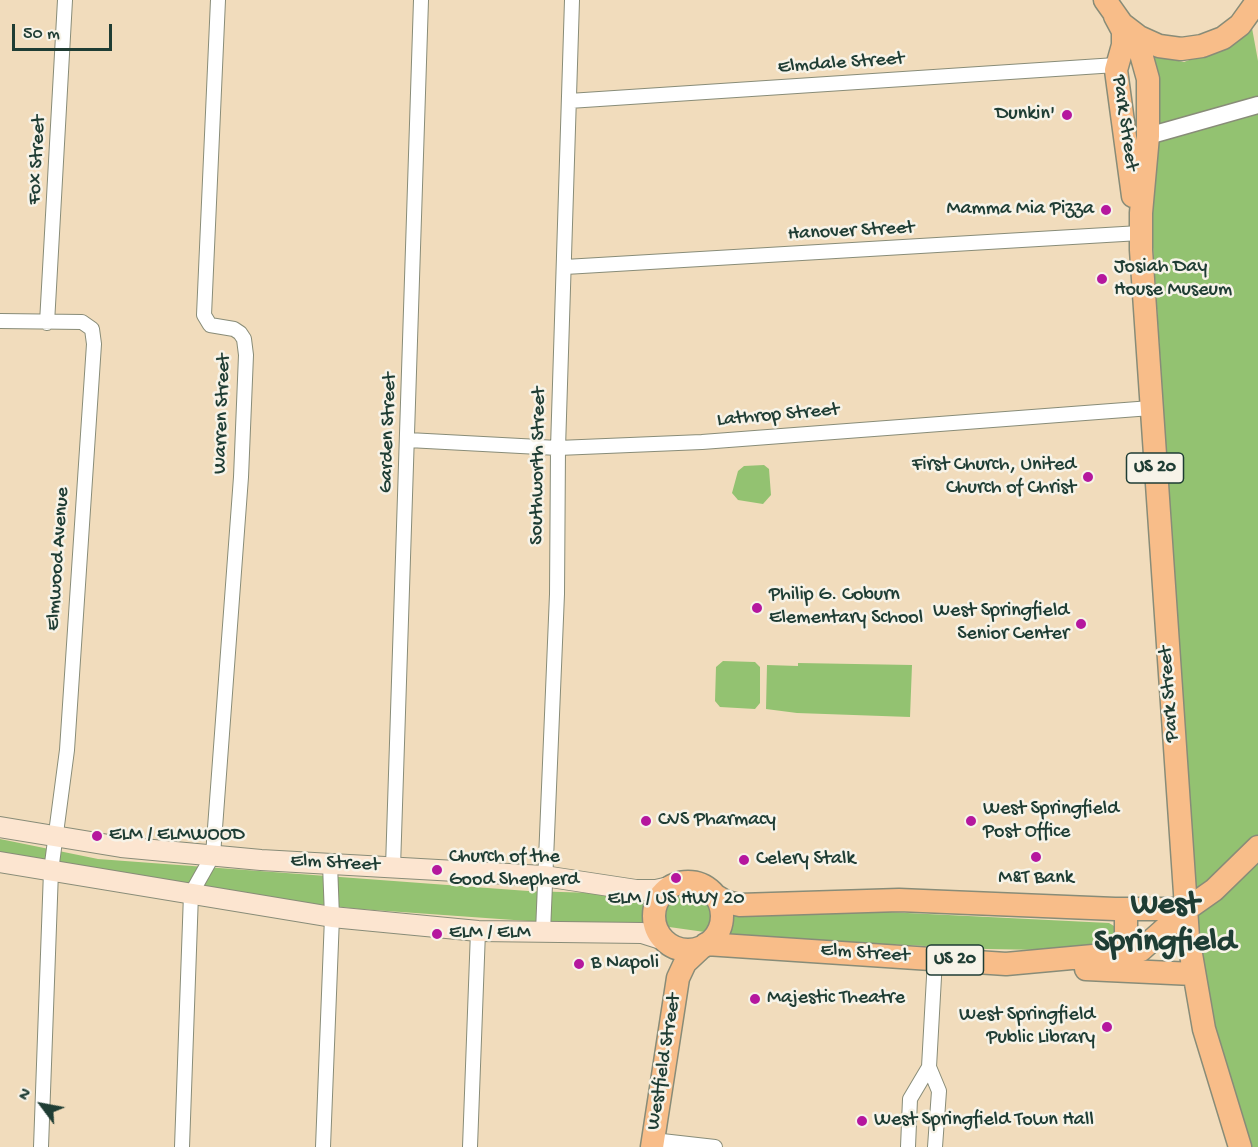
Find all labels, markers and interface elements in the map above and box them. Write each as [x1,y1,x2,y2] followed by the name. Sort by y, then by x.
[15,12,116,50] scale bar
[23,24,60,45] text: 50 m
[777,48,905,80] street label: Elmdale Street
[1105,74,1143,172] street label: Park Street
[995,103,1055,127] place label: Dunkin'
[1060,108,1074,122] marker: Dunkin'
[24,115,52,205] street label: Fox Street
[947,198,1094,222] place label: Mamma Mia Pizza
[1099,203,1113,217] marker: Mamma Mia Pizza
[787,217,915,247] street label: Hanover Street
[1114,256,1232,303] place label: Josiah Day House Museum
[1095,272,1109,286] marker: Josiah Day House Museum
[209,354,237,474] street label: Warren Street
[375,372,403,494] street label: Garden Street
[526,387,552,545] street label: Southworth Street
[716,399,840,433] street label: Lathrop Street
[1126,453,1184,483] road number: US 20
[912,454,1076,501] place label: First Church, United Church of Christ
[1081,470,1095,484] marker: First Church, United Church of Christ
[42,486,76,632] street label: Elmwood Avenue
[769,584,923,631] place label: Philip G. Coburn Elementary School
[933,600,1069,647] place label: West Springfield Senior Center
[750,601,764,615] marker: Philip G. Coburn Elementary School
[1074,617,1088,631] marker: West Springfield Senior Center
[1155,645,1185,743] street label: Park Street
[983,798,1119,845] place label: West Springfield Post Office
[658,809,776,833] place label: CVS Pharmacy
[639,814,653,828] marker: CVS Pharmacy
[964,814,978,828] marker: West Springfield Post Office
[109,824,245,848] place label: ELM / ELMWOOD
[90,829,104,843] marker: ELM / ELMWOOD
[449,846,579,893] place label: Church of the Good Shepherd
[756,848,855,872] place label: Celery Stalk
[290,850,380,878] street label: Elm Street
[1029,850,1043,864] marker: M&T Bank
[737,853,751,867] marker: Celery Stalk
[430,863,444,877] marker: Church of the Good Shepherd
[998,867,1074,891] place label: M&T Bank
[669,871,683,885] marker: ELM / US HWY 20
[607,888,745,912] place label: ELM / US HWY 20
[1094,888,1236,963] district label: West Springfield
[449,922,531,946] place label: ELM / ELM
[430,927,444,941] marker: ELM / ELM
[820,939,910,969] street label: Elm Street
[926,945,984,975] road number: US 20
[591,952,659,976] place label: B Napoli
[572,957,586,971] marker: B Napoli
[767,987,905,1011] place label: Majestic Theatre
[642,992,688,1132] street label: Westfield Street
[748,992,762,1006] marker: Majestic Theatre
[959,1004,1095,1051] place label: West Springfield Public Library
[1100,1020,1114,1034] marker: West Springfield Public Library
[12,1075,72,1135] north arrow
[15,1086,37,1105] text: N
[874,1109,1094,1133] place label: West Springfield Town Hall
[855,1114,869,1128] marker: West Springfield Town Hall

